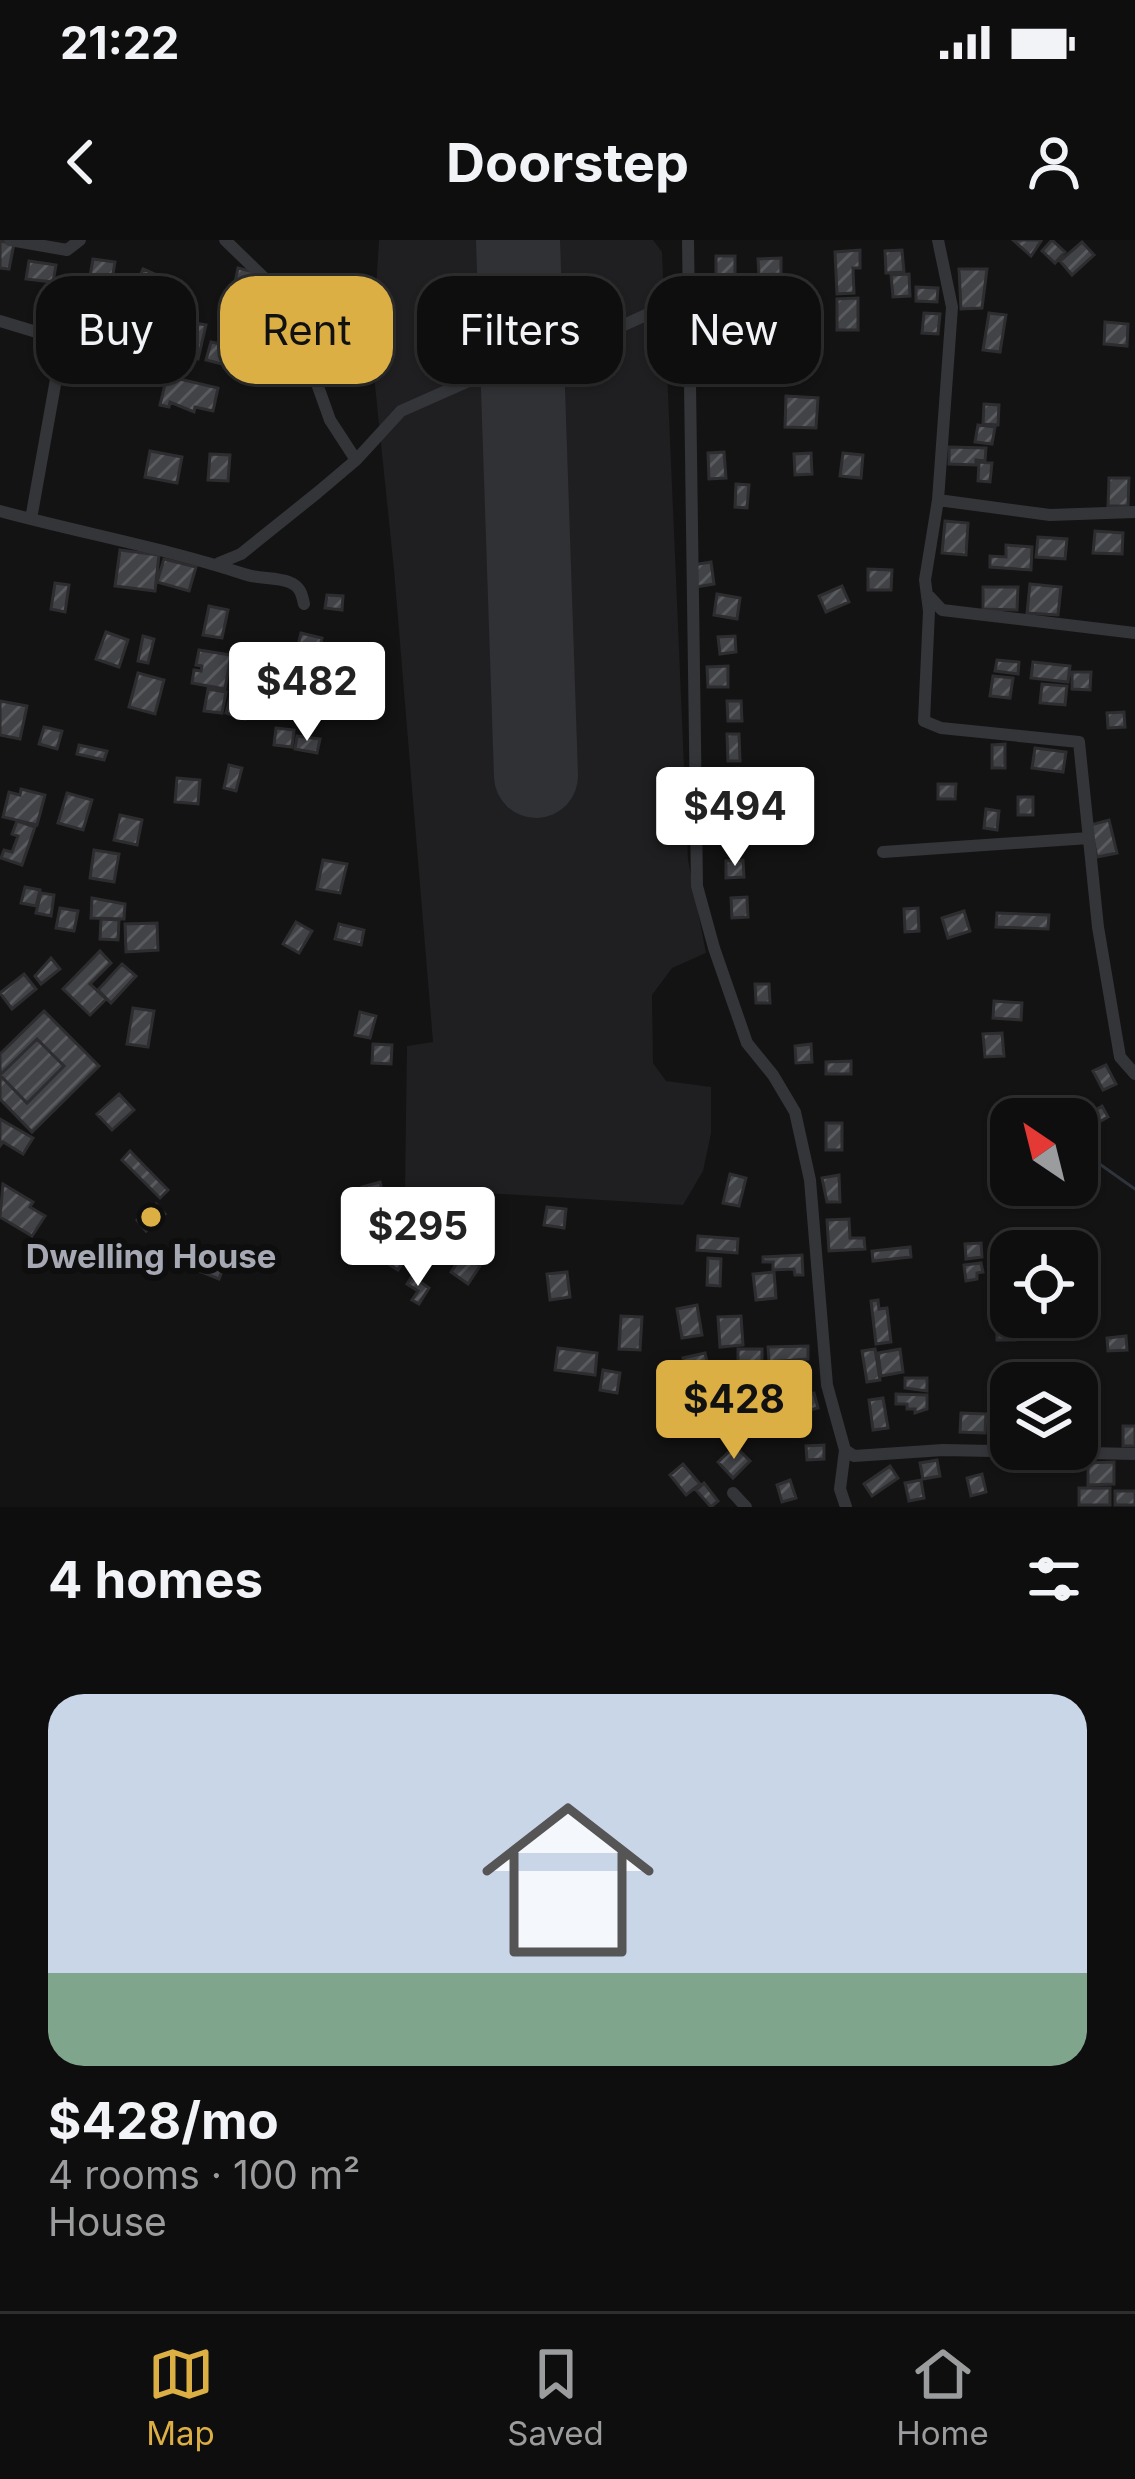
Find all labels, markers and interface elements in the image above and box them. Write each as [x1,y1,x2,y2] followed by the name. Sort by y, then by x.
[60,15,179,70] text: 21:22
[48,129,114,195] icon: back
[1021,129,1087,195] icon: person
[446,130,689,195] text: Doorstep
[36,276,196,384] chip: Buy
[220,276,393,384] chip: Rent
[417,276,623,384] chip: Filters
[647,276,821,384] chip: New
[236,642,378,744] pin: $482
[256,657,358,704] text: $482
[664,767,806,869] pin: $494
[683,782,787,829] text: $494
[990,1098,1098,1206] north arrow
[990,1098,1098,1470] map controls
[347,1187,489,1289] pin: $295
[368,1202,468,1249] text: $295
[138,1204,164,1230] marker: Dwelling House
[990,1230,1098,1338] button: locate
[26,1236,276,1276] place label: Dwelling House
[663,1360,805,1462] pin: $428
[990,1362,1098,1470] button: layers
[683,1375,785,1422] text: $428
[1021,1546,1087,1612] icon: filters
[48,1549,263,1610] text: 4 homes
[460,1772,676,1988] icon: home
[48,2090,279,2151] text: $428/mo
[48,2151,360,2198] text: 4 rooms · 100 m²
[48,2198,167,2245] text: House
[146,2341,215,2453] tab: Map
[507,2341,604,2453] tab: Saved
[896,2341,989,2453] tab: Home

